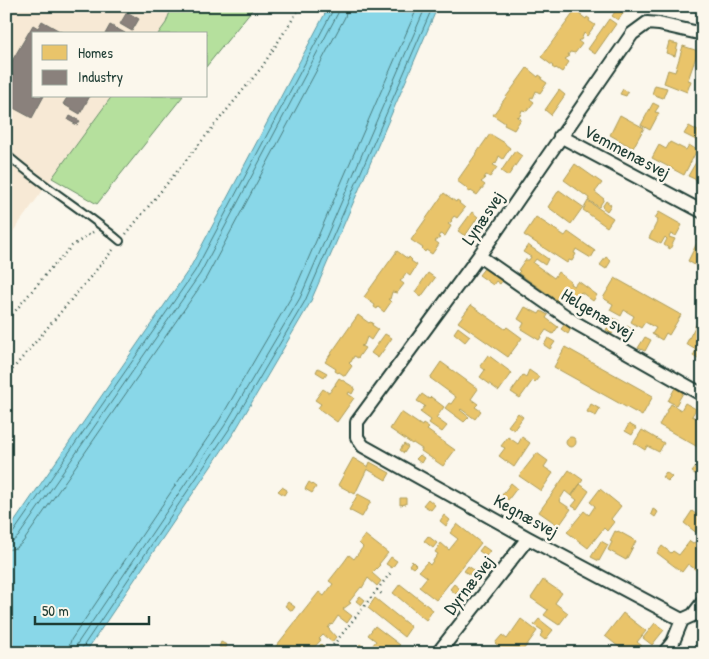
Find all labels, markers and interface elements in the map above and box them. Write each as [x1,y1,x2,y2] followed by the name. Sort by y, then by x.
[32,32,208,98] legend
[78,42,113,63] text: Homes
[78,66,123,87] text: Industry
[579,118,675,185] street label: Vemmenæsvej
[455,186,510,250] street label: Lynæsvej
[557,282,640,345] street label: Helgenæsvej
[489,488,563,544] street label: Kegnæsvej
[438,550,500,620] street label: Dyrnæsvej
[35,594,149,626] scale bar
[42,600,69,621] text: 50 m

